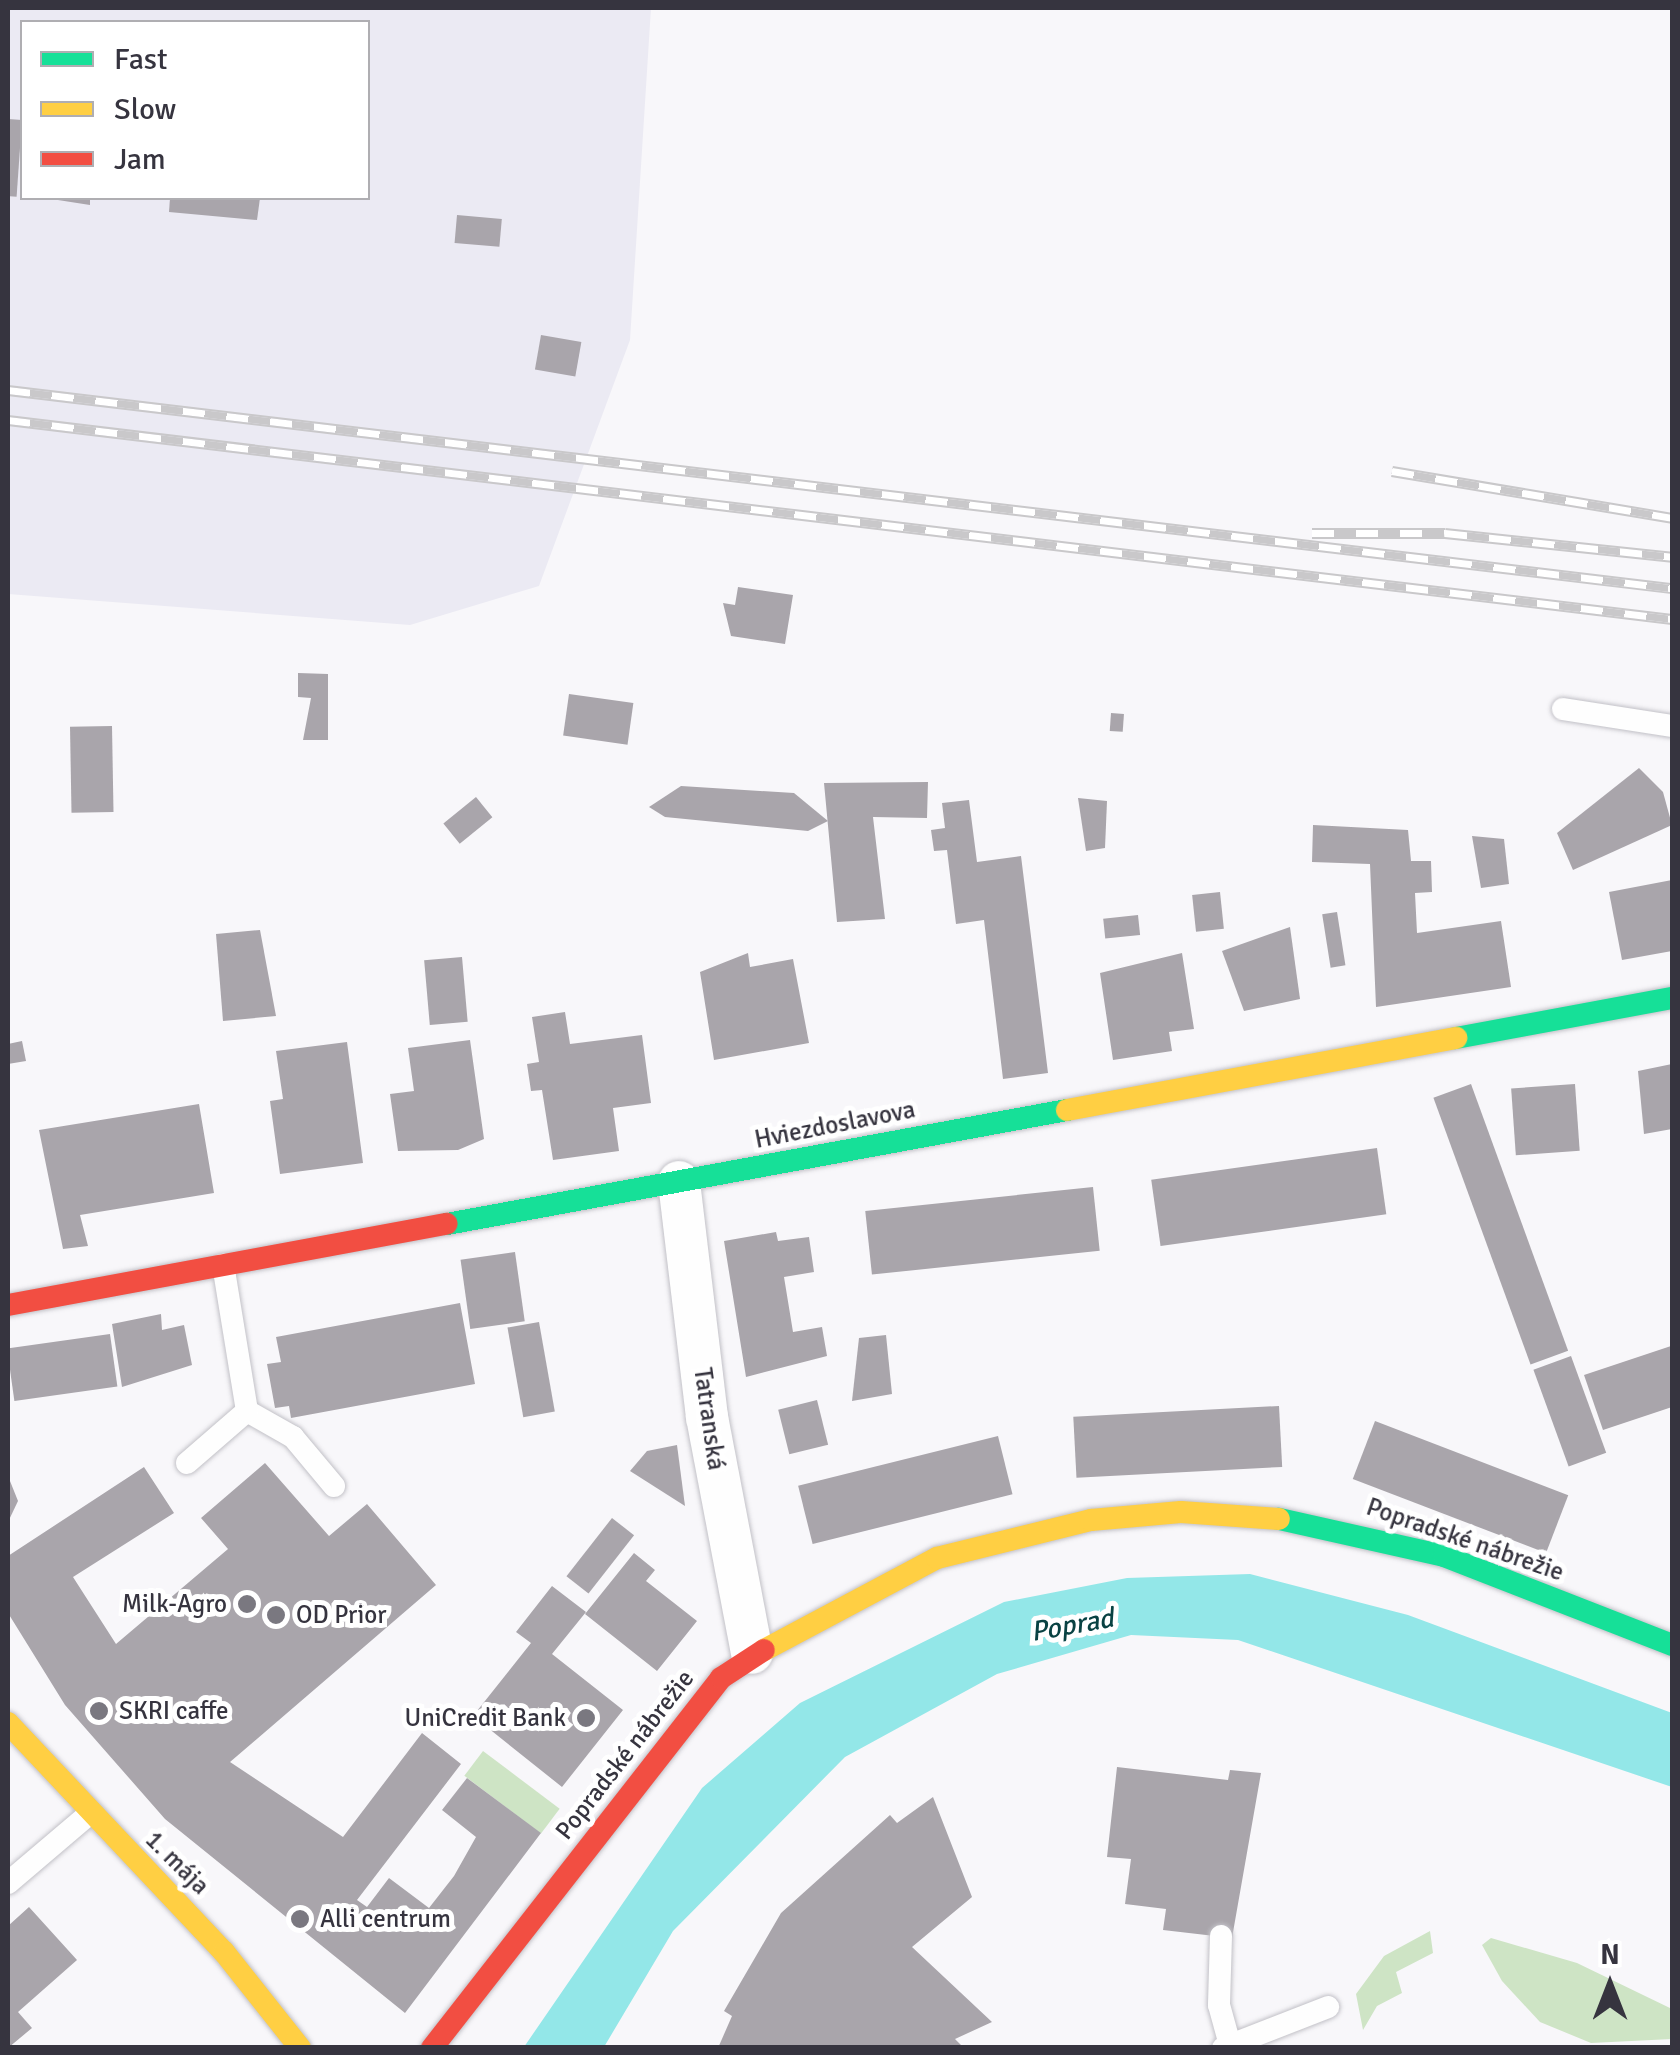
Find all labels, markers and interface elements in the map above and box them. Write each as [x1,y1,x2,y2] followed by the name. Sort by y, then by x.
[20,20,370,200] legend
[114,41,167,78] text: Fast
[114,91,176,128] text: Slow
[114,141,166,178] text: Jam
[752,1095,918,1155] street label: Hviezdoslavova
[687,1366,731,1472] street label: Tatranská
[1362,1492,1568,1588] street label: Popradské nábrežie
[122,1589,227,1619] place label: Milk-Agro
[236,1593,258,1615] marker: Milk-Agro
[296,1600,387,1630] place label: OD Prior
[1028,1601,1116,1649] water label: Poprad
[265,1604,287,1626] marker: OD Prior
[550,1664,700,1846] street label: Popradské nábrežie
[119,1696,228,1726] place label: SKRI caffe
[88,1700,110,1722] marker: SKRI caffe
[404,1703,566,1733] place label: UniCredit Bank
[575,1707,597,1729] marker: UniCredit Bank
[139,1825,215,1901] street label: 1. mája
[320,1904,451,1934] place label: Alli centrum
[289,1908,311,1930] marker: Alli centrum
[1560,1935,1660,2035] north arrow
[1600,1938,1620,1972] text: N

